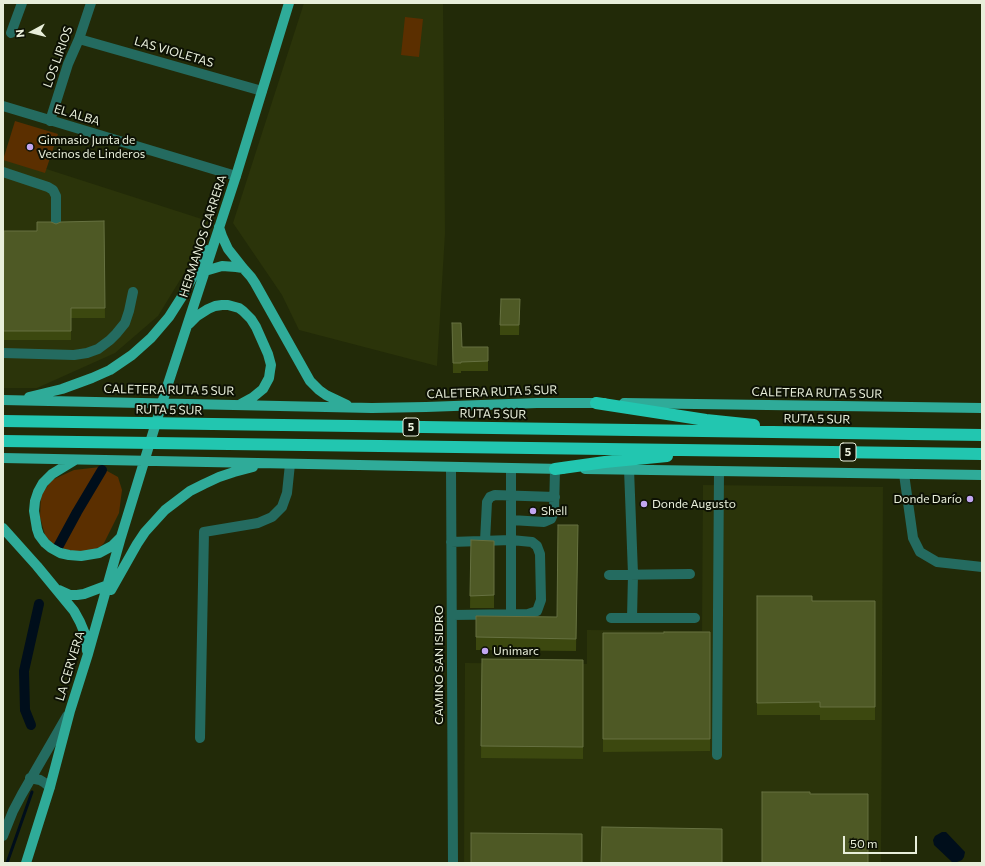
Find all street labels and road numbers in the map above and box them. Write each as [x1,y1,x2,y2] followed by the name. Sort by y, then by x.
[40,24,76,90] street label: LOS LIRIOS
[133,34,215,70] street label: LAS VIOLETAS
[52,101,102,129] street label: EL ALBA
[176,173,230,299] street label: HERMANOS CARRERA
[104,382,234,398] street label: CALETERA RUTA 5 SUR
[426,383,558,401] street label: CALETERA RUTA 5 SUR
[752,385,882,401] street label: CALETERA RUTA 5 SUR
[135,402,203,418] street label: RUTA 5 SUR
[459,406,527,422] street label: RUTA 5 SUR
[783,411,851,427] street label: RUTA 5 SUR
[403,418,419,436] road number: 5
[840,443,856,461] road number: 5
[432,605,446,725] street label: CAMINO SAN ISIDRO
[53,629,87,703] street label: LA CERVERA

